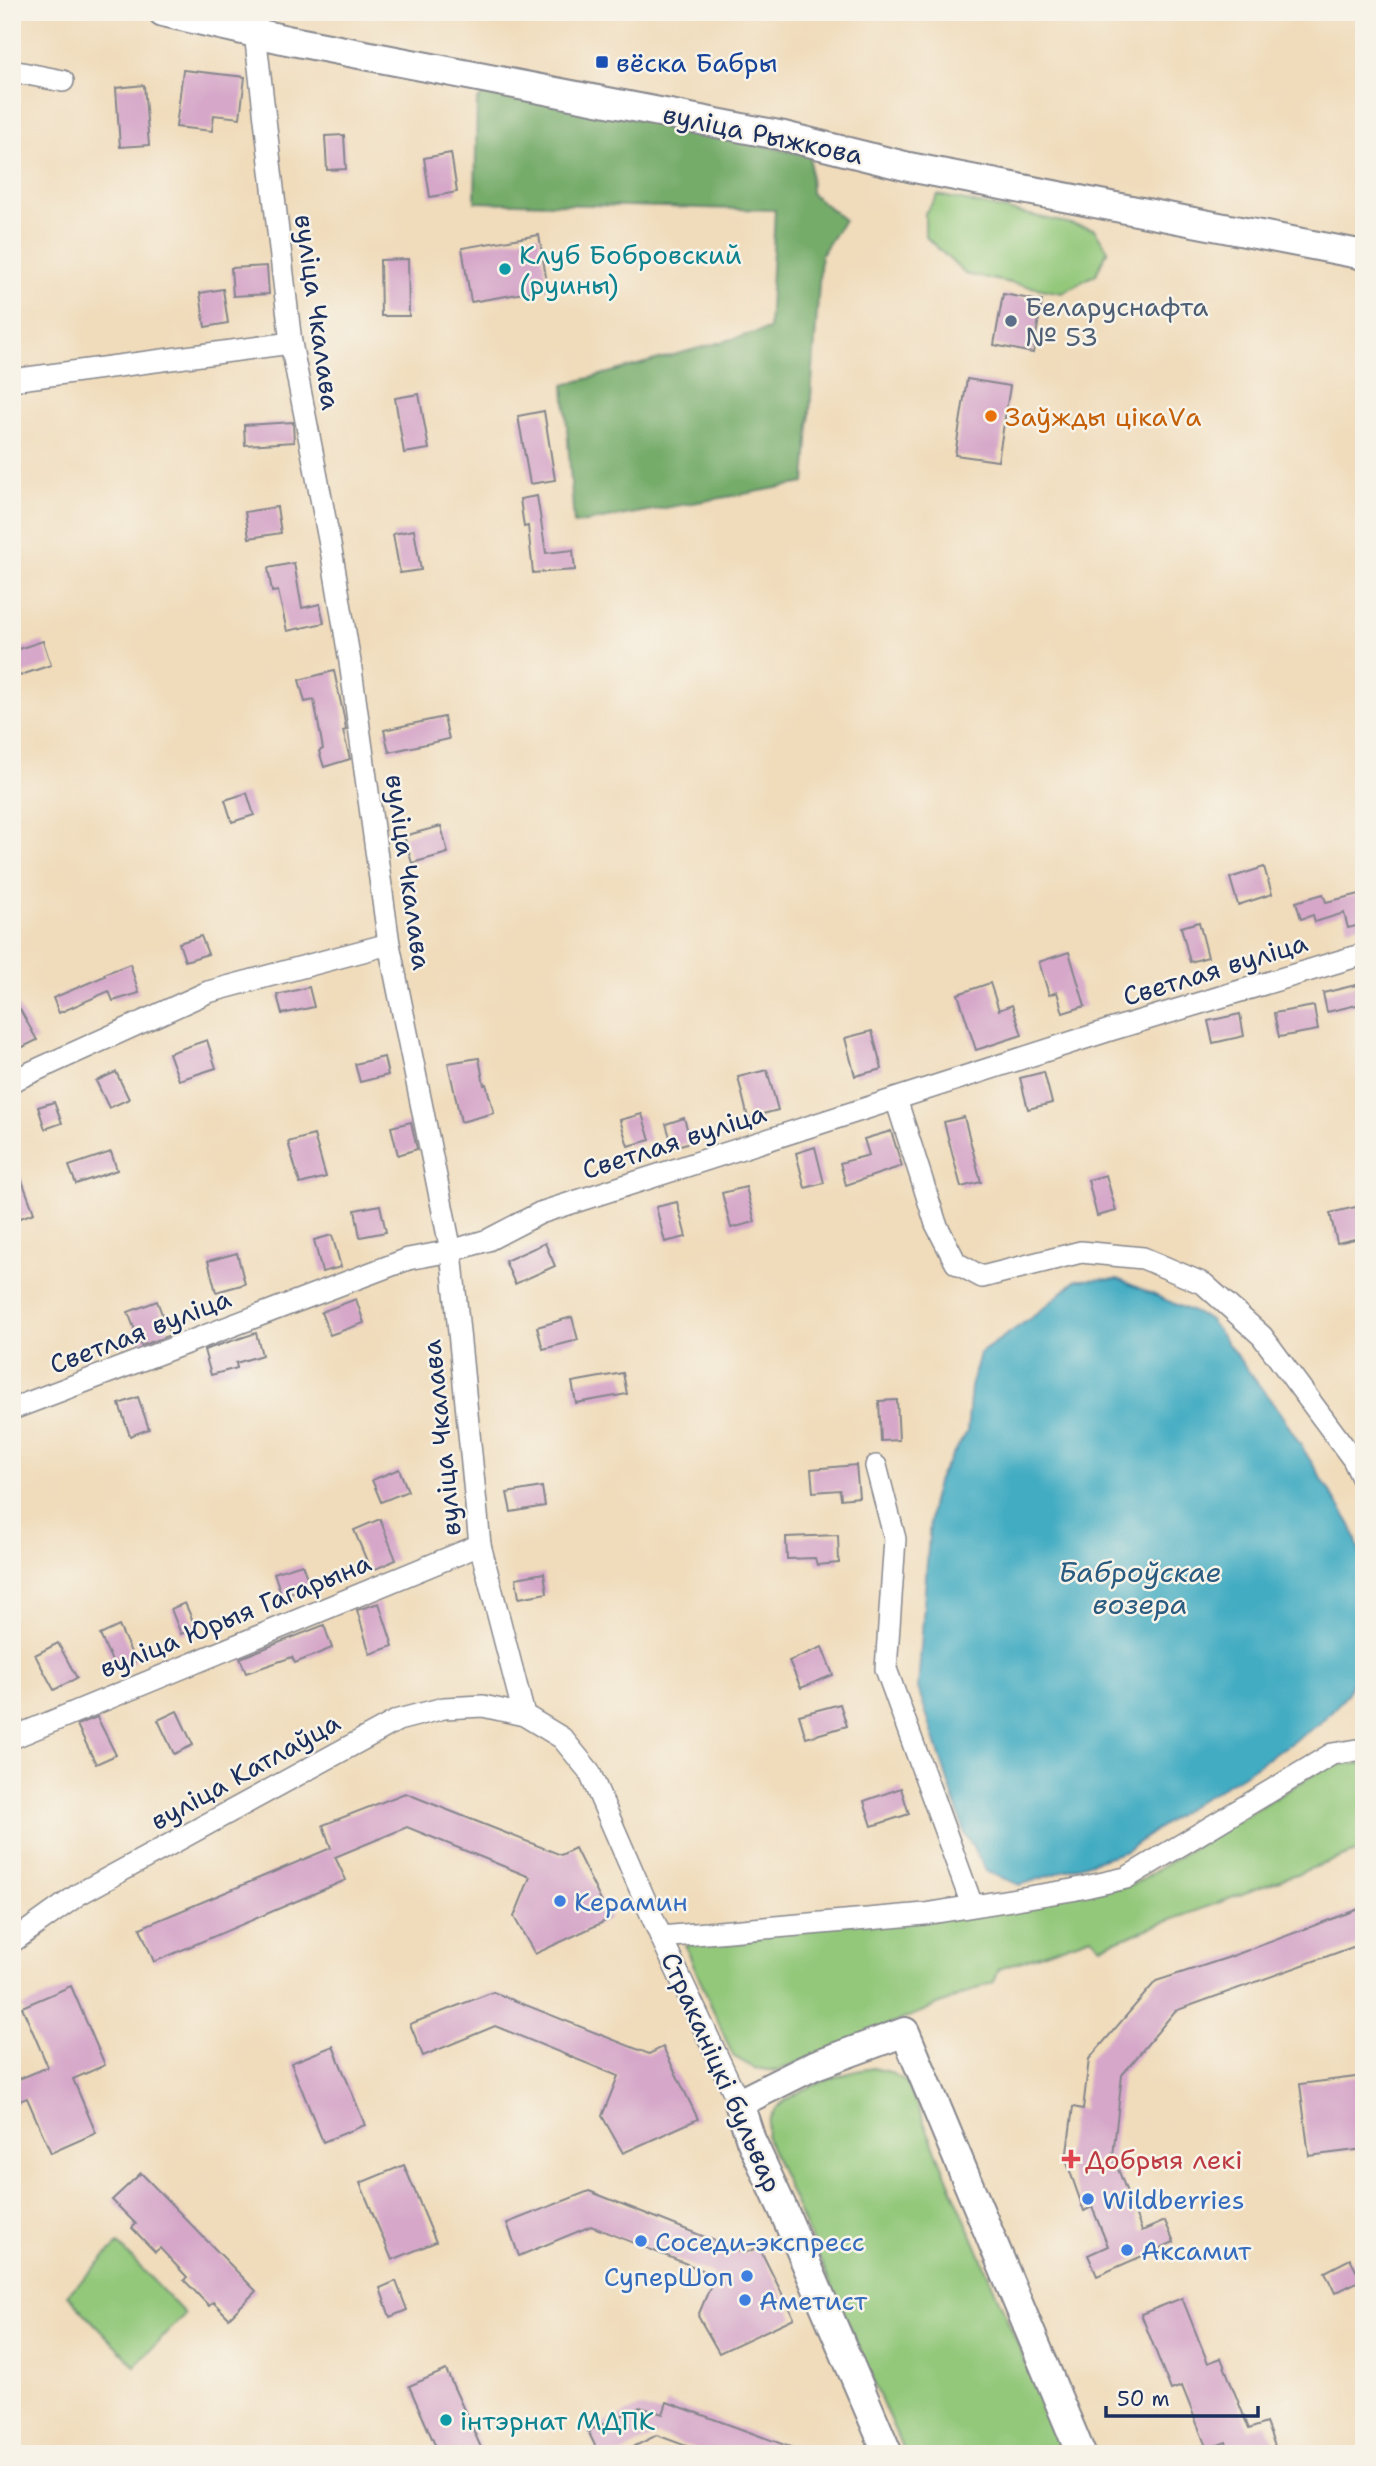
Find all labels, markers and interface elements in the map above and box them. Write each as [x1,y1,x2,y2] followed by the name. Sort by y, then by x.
[616,45,778,80] place label: вёска Бабры
[594,54,610,70] marker: вёска Бабры
[660,96,866,172] street label: вуліца Рыжкова
[287,212,349,412] street label: вуліца Чкалава
[519,237,742,302] place label: Клуб Бобровский (руины)
[497,261,513,277] marker: Клуб Бобровский (руины)
[1025,289,1208,354] place label: Беларуснафта № 53
[1003,313,1019,329] marker: Беларуснафта № 53
[1005,399,1202,434] place label: Заўжды цікаVа
[983,408,999,424] marker: Заўжды цікаVа
[378,772,440,972] street label: вуліца Чкалава
[1118,924,1312,1014] street label: Светлая вуліца
[578,1095,770,1187] street label: Светлая вуліца
[44,1280,236,1382] street label: Светлая вуліца
[413,1338,469,1538] street label: вуліца Чкалава
[94,1544,376,1686] street label: вуліца Юрыя Гагарына
[1058,1553,1222,1623] water label: Баброўскае возера
[144,1704,346,1838] street label: вуліца Катлаўца
[574,1884,688,1919] place label: Керамин
[552,1893,568,1909] marker: Керамин
[653,1946,791,2198] street label: Страканіцкі бульвар
[1085,2142,1243,2177] place label: Добрыя лекi
[1063,2151,1079,2167] marker: Добрыя лекi
[1102,2182,1245,2217] place label: Wildberries
[1080,2191,1096,2207] marker: Wildberries
[655,2224,865,2259] place label: Соседи-экспресс
[633,2233,649,2249] marker: Соседи-экспресс
[1141,2233,1252,2268] place label: Аксамит
[1119,2242,1135,2258] marker: Аксамит
[604,2259,733,2294] place label: СуперШоп
[739,2268,755,2284] marker: СуперШоп
[759,2283,868,2318] place label: Аметист
[737,2292,753,2308] marker: Аметист
[1106,2375,1259,2419] scale bar
[1117,2385,1170,2413] text: 50 m
[460,2403,656,2438] place label: інтэрнат МДПК
[438,2412,454,2428] marker: інтэрнат МДПК

